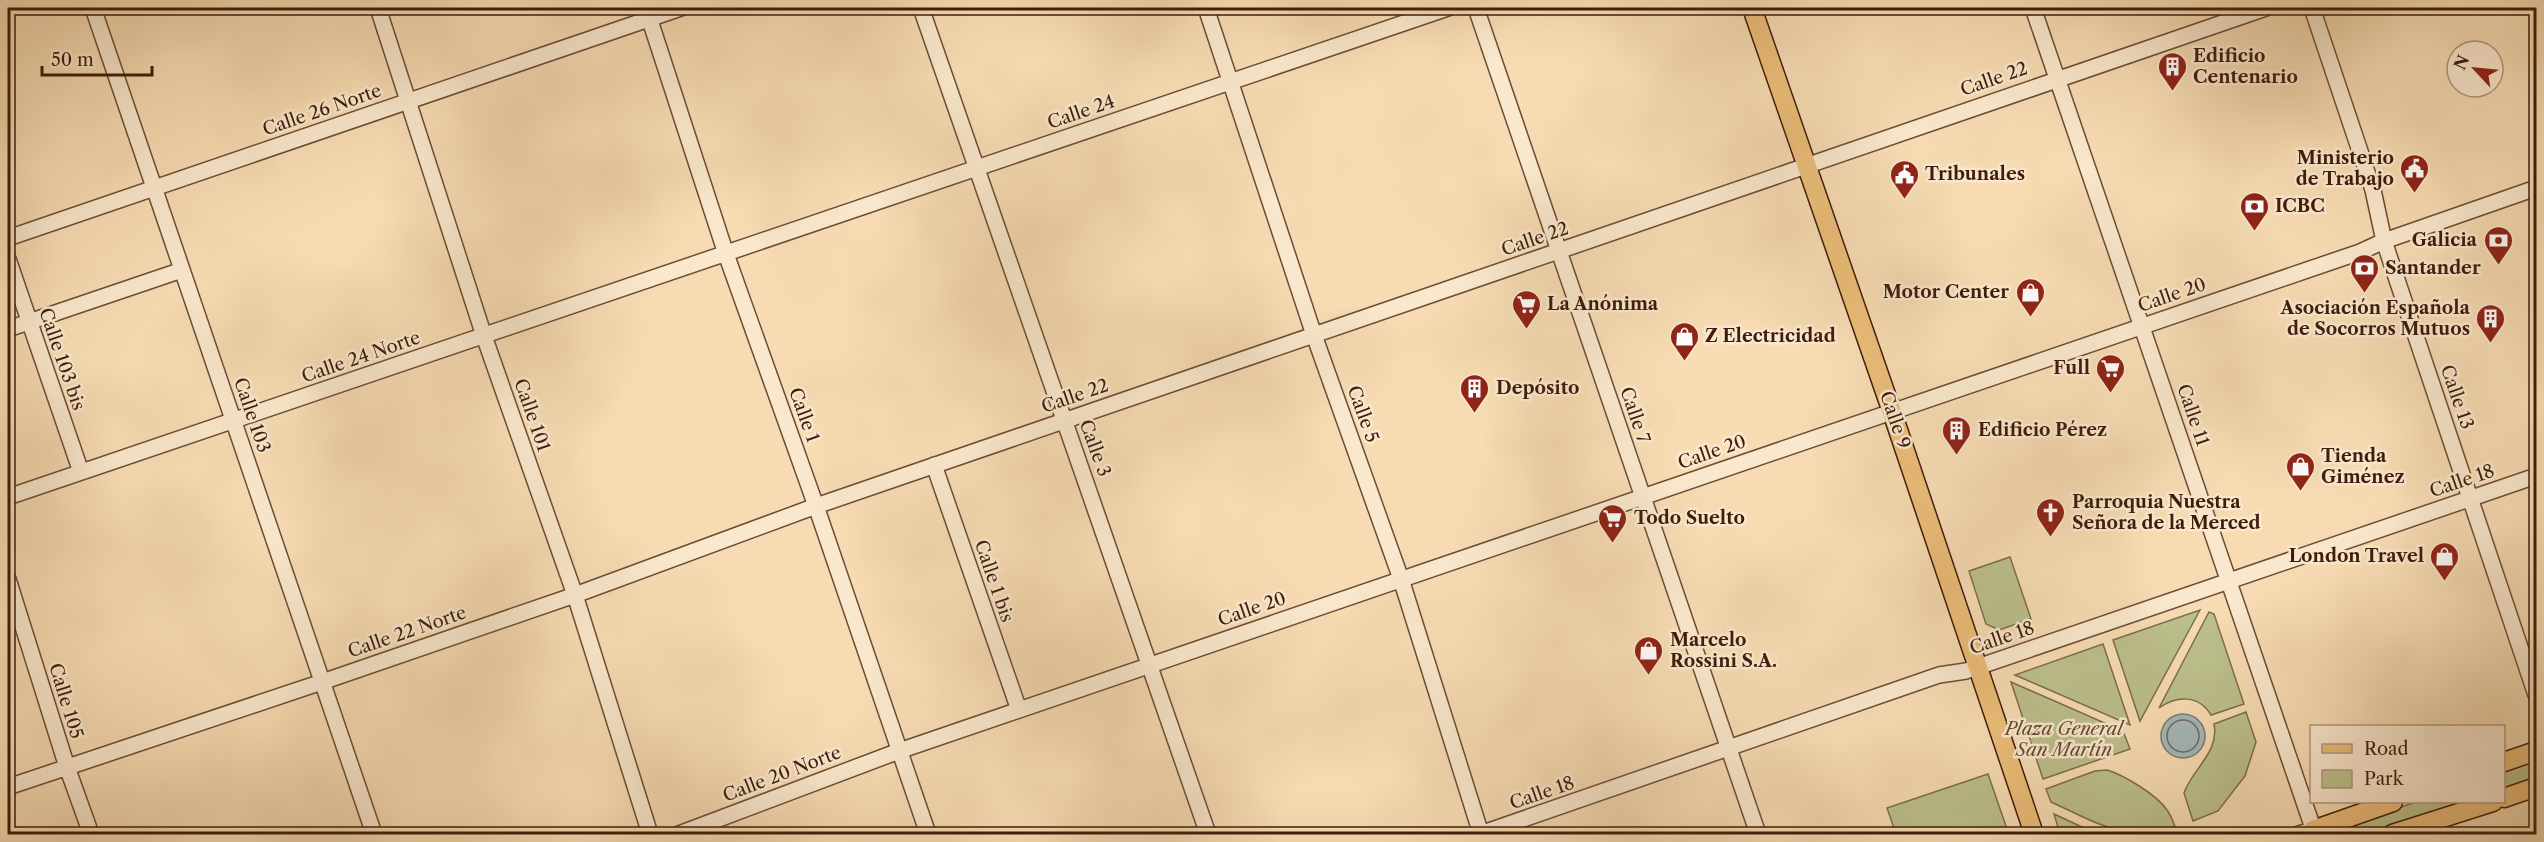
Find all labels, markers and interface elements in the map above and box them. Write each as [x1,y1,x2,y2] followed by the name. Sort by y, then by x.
[42,39,152,77] scale bar
[2445,39,2505,99] north arrow
[2193,45,2298,88] place label: Edificio Centenario
[51,49,94,71] text: 50 m
[2156,50,2188,92] building icon: Edificio Centenario
[2449,52,2474,73] text: N
[1957,57,2031,101] street label: Calle 22
[260,79,384,141] street label: Calle 26 Norte
[1044,90,1118,134] street label: Calle 24
[2296,147,2394,190] place label: Ministerio de Trabajo
[2399,152,2431,194] public building icon: Ministerio de Trabajo
[1888,158,1920,200] public building icon: Tribunales
[1925,163,2025,185] place label: Tribunales
[2238,190,2270,232] bank icon: ICBC
[2275,195,2325,217] place label: ICBC
[1498,217,1572,261] street label: Calle 22
[2482,224,2514,266] bank icon: Galicia
[2412,229,2478,251] place label: Galicia
[2348,252,2380,294] bank icon: Santander
[2385,257,2481,279] place label: Santander
[2135,273,2209,317] street label: Calle 20
[2014,276,2046,318] shop icon: Motor Center
[1883,281,2009,303] place label: Motor Center
[1510,288,1542,330] supermarket icon: La Anónima
[1547,293,1659,315] place label: La Anónima
[2280,297,2471,340] place label: Asociación Española de Socorros Mutuos
[2475,302,2507,344] building icon: Asociación Española de Socorros Mutuos
[34,305,90,413] street label: Calle 103 bis
[1668,320,1700,362] shop icon: Z Electricidad
[1705,325,1836,347] place label: Z Electricidad
[299,326,423,388] street label: Calle 24 Norte
[2095,352,2127,394] supermarket icon: Full
[2053,357,2090,379] place label: Full
[2436,362,2478,432] street label: Calle 13
[1459,372,1491,414] building icon: Depósito
[1038,374,1112,418] street label: Calle 22
[229,375,275,455] street label: Calle 103
[509,376,555,455] street label: Calle 101
[1496,377,1579,399] place label: Depósito
[2172,381,2214,449] street label: Calle 11
[1343,383,1383,445] street label: Calle 5
[1615,384,1655,446] street label: Calle 7
[784,385,824,446] street label: Calle 1
[1875,388,1915,452] street label: Calle 9
[1941,414,1973,456] building icon: Edificio Pérez
[1075,417,1115,479] street label: Calle 3
[1978,419,2107,441] place label: Edificio Pérez
[1675,430,1749,474] street label: Calle 20
[2321,445,2405,488] place label: Tienda Giménez
[2284,450,2316,492] shop icon: Tienda Giménez
[2427,460,2497,502] street label: Calle 18
[2072,491,2260,534] place label: Parroquia Nuestra Señora de la Merced
[2035,496,2067,538] church icon: Parroquia Nuestra Señora de la Merced
[1597,502,1629,544] supermarket icon: Todo Suelto
[1634,507,1745,529] place label: Todo Suelto
[970,537,1018,625] street label: Calle 1 bis
[2429,540,2461,582] shop icon: London Travel
[2289,545,2424,567] place label: London Travel
[1215,587,1289,631] street label: Calle 20
[345,601,469,663] street label: Calle 22 Norte
[1967,617,2037,659] street label: Calle 18
[1670,629,1777,672] place label: Marcelo Rossini S.A.
[1633,634,1665,676] shop icon: Marcelo Rossini S.A.
[44,661,88,741] street label: Calle 105
[2003,718,2125,761] park label: Plaza General San Martín
[2310,725,2505,803] legend
[2364,738,2409,760] text: Road
[720,741,844,807] street label: Calle 20 Norte
[2364,768,2405,790] text: Park
[1507,772,1577,814] street label: Calle 18

